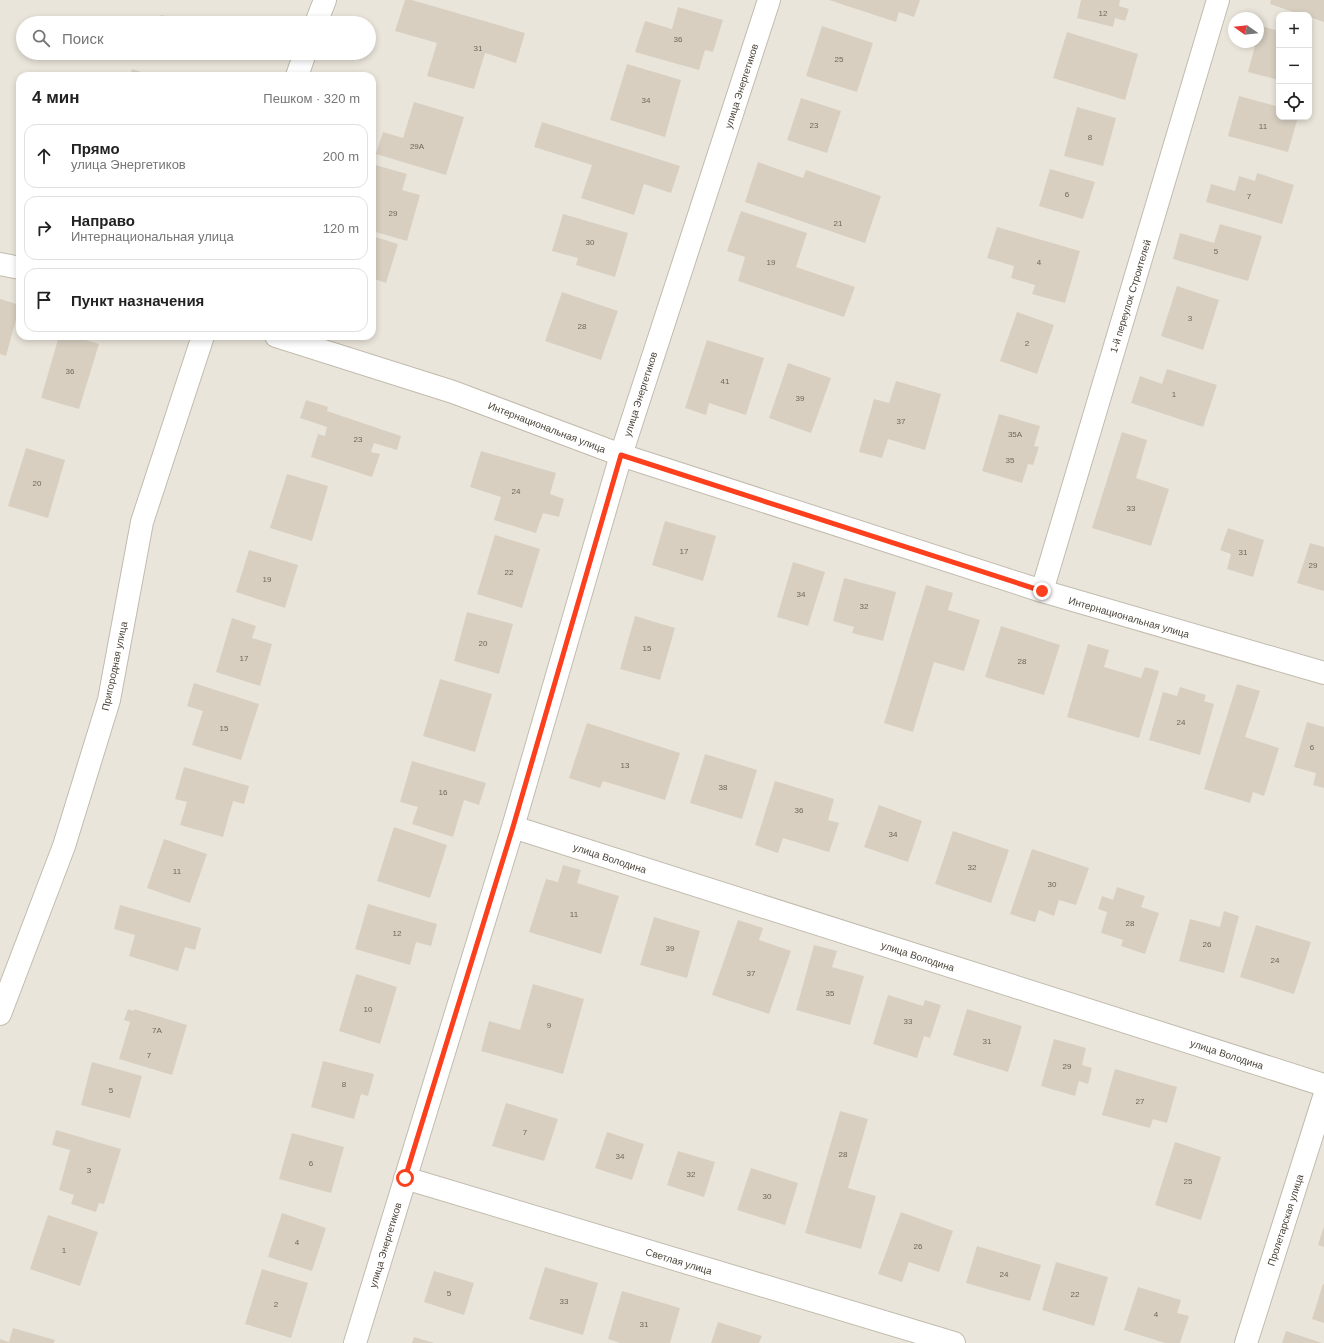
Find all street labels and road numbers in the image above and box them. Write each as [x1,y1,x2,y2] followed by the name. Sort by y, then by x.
[723,42,760,130] street label: улица Энергетиков
[1108,238,1153,354] street label: 1-й переулок Строителей
[622,350,659,438] street label: улица Энергетиков
[486,400,608,455] street label: Интернациональная улица
[1067,595,1191,640] street label: Интернациональная улица
[100,620,129,712] street label: Пригородная улица
[572,841,648,876] street label: улица Володина
[880,939,956,974] street label: улица Володина
[1189,1037,1265,1072] street label: улица Володина
[1265,1173,1306,1267] street label: Пролетарская улица
[367,1201,404,1289] street label: улица Энергетиков
[644,1246,714,1277] street label: Светлая улица

